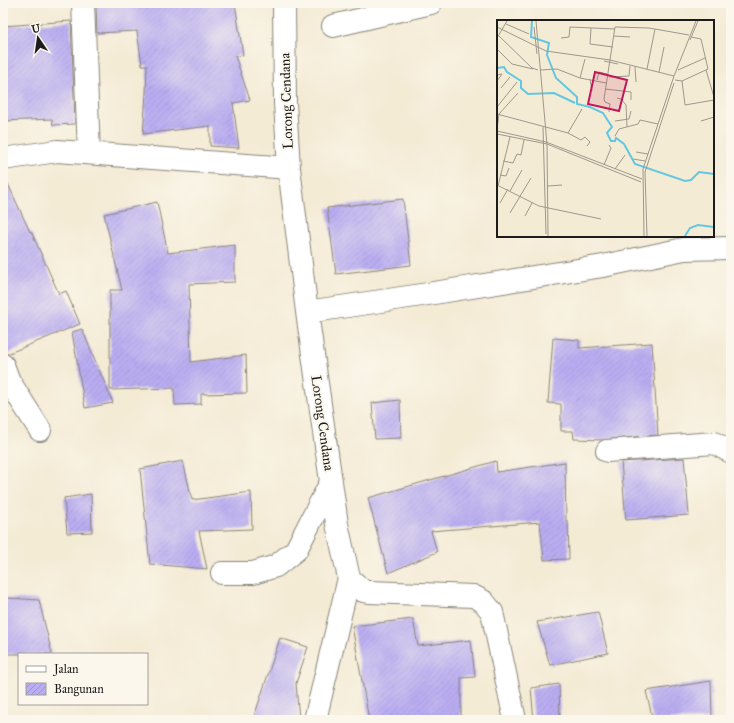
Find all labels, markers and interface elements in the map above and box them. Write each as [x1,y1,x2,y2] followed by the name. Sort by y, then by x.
[18,18,58,58] north arrow
[497,20,714,237] inset map
[30,21,42,36] text: U
[276,52,297,149] street label: Lorong Cendana
[307,374,338,472] street label: Lorong Cendana
[18,653,148,705] legend
[52,662,79,677] text: Jalan
[54,682,104,697] text: Bangunan

